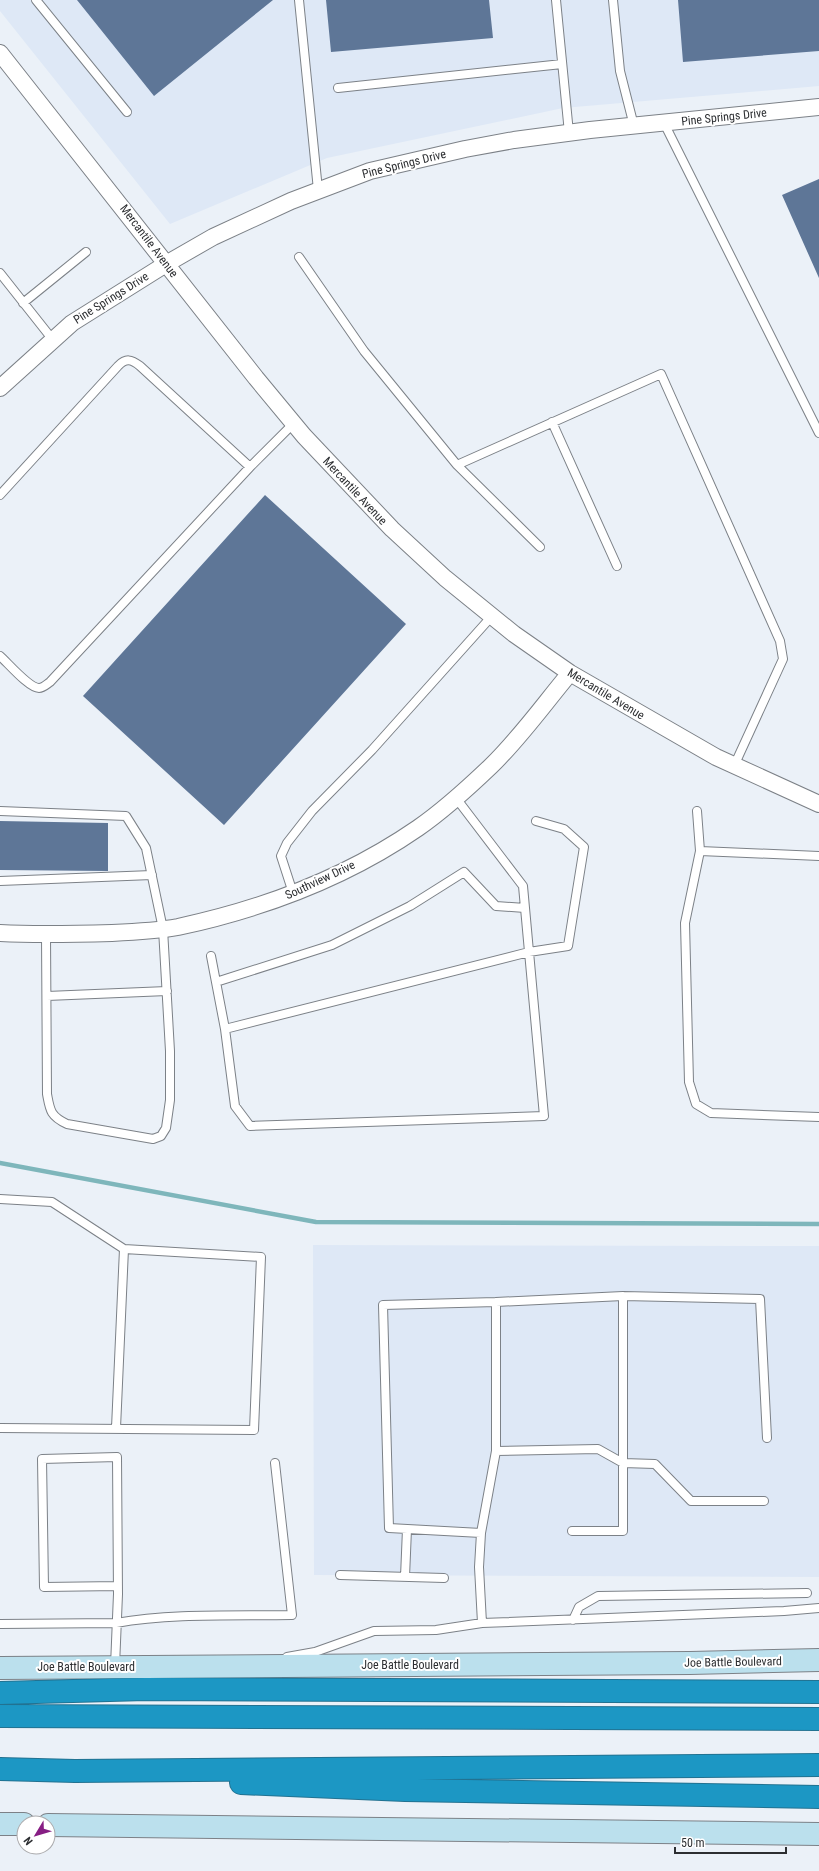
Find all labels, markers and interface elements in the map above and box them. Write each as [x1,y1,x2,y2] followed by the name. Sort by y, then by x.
[680,106,768,128] street label: Pine Springs Drive
[361,147,448,181] street label: Pine Springs Drive
[117,202,181,280] street label: Mercantile Avenue
[71,269,152,327] street label: Pine Springs Drive
[320,454,390,528] street label: Mercantile Avenue
[565,666,647,723] street label: Mercantile Avenue
[283,858,357,902] street label: Southview Drive
[684,1654,782,1670] street label: Joe Battle Boulevard
[361,1658,459,1672] street label: Joe Battle Boulevard
[37,1660,135,1674] street label: Joe Battle Boulevard
[16,1815,56,1855] north arrow
[675,1829,786,1855] scale bar
[21,1834,36,1848] text: N
[681,1836,705,1850] text: 50 m

